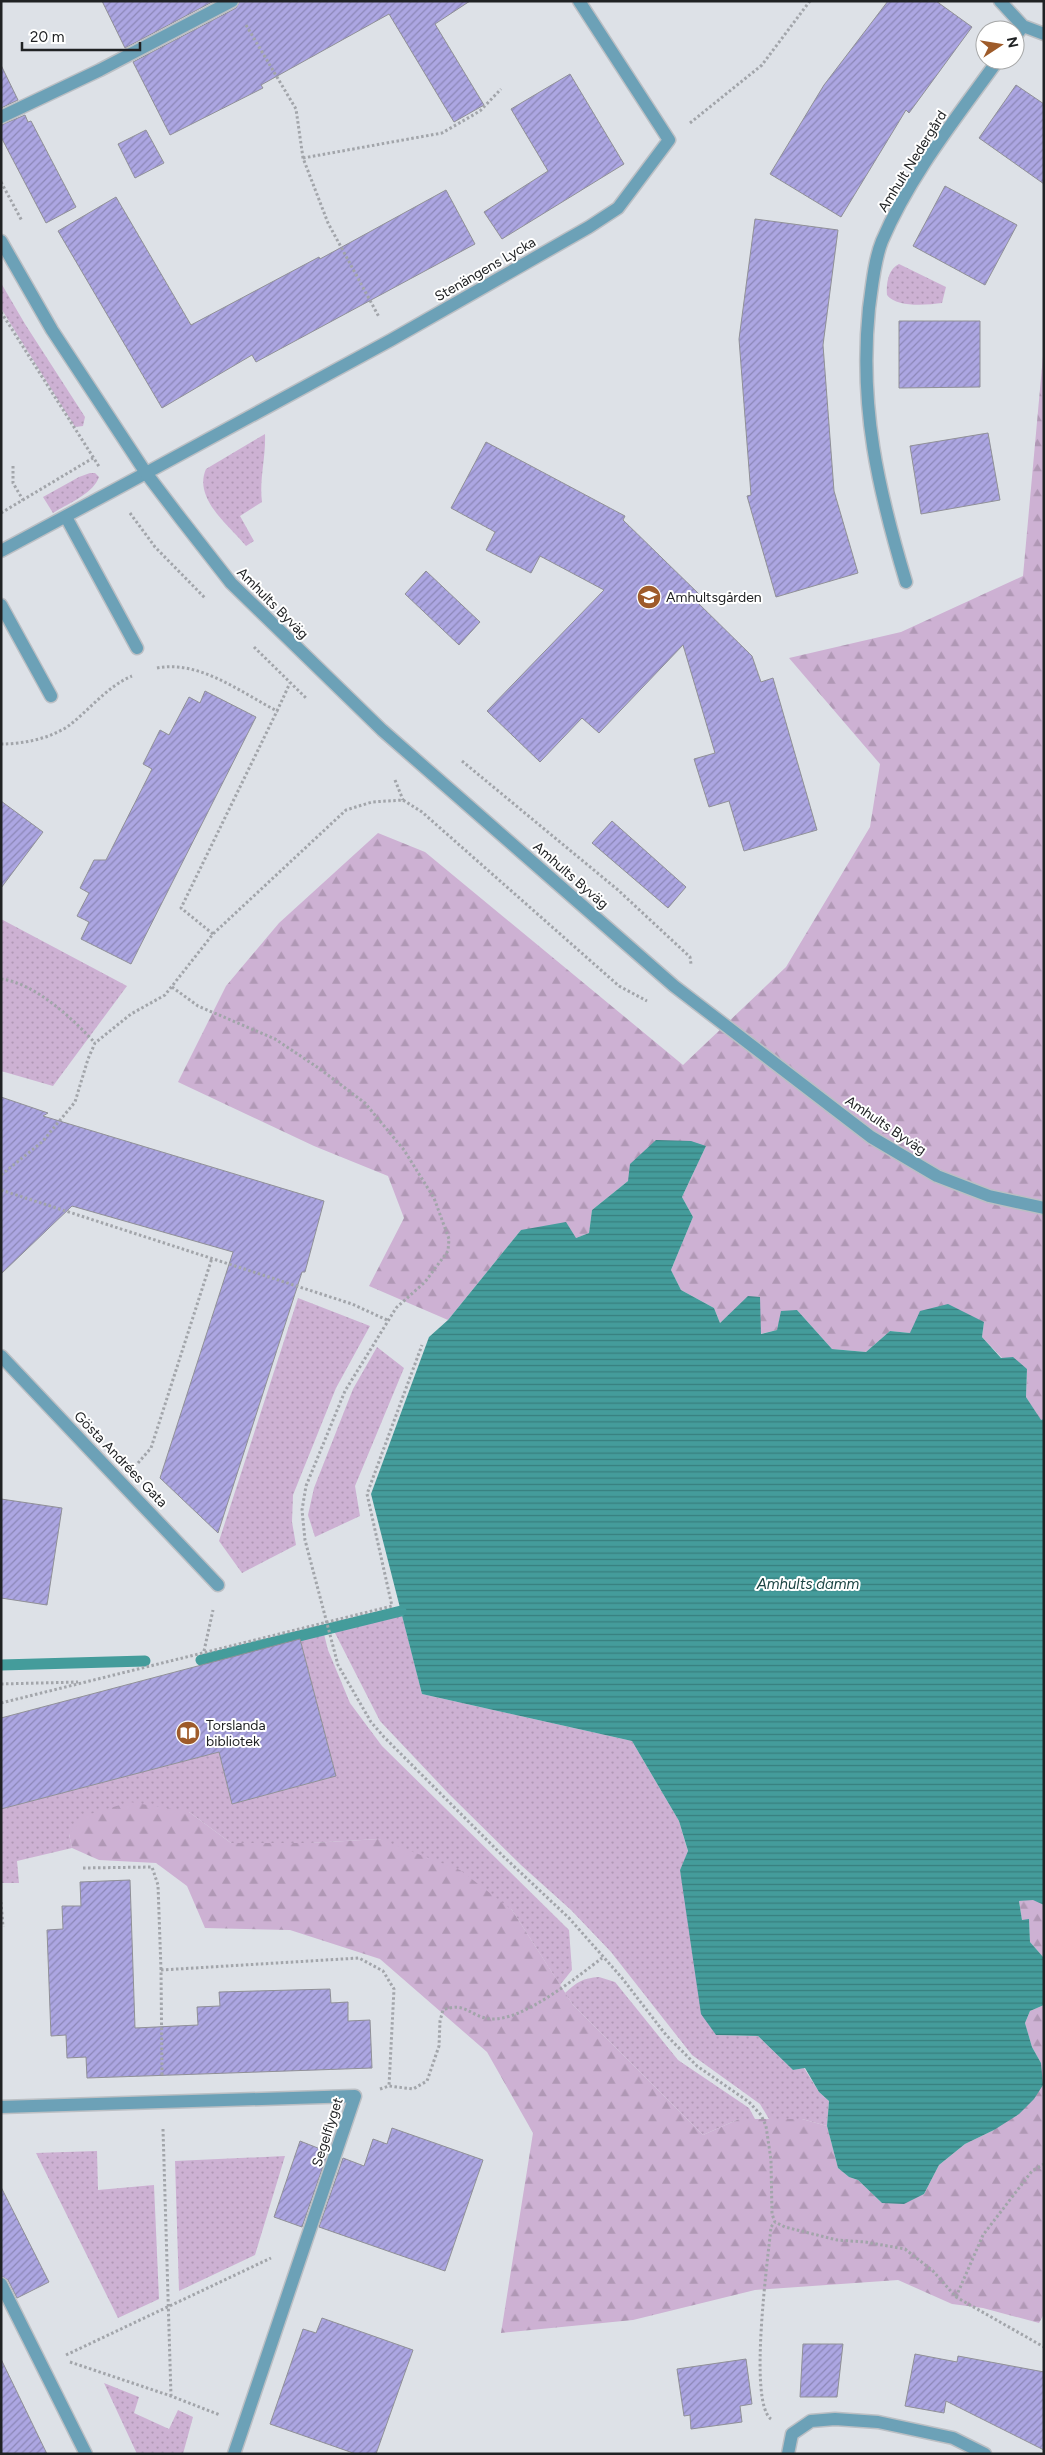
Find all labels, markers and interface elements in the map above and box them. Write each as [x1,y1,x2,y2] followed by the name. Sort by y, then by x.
[22,20,140,52] scale bar
[975,20,1025,70] north arrow
[30,28,64,46] text: 20 m
[1003,35,1022,49] text: N
[874,107,950,215] street label: Amhult Nedergård
[432,234,539,305] street label: Stenängens Lycka
[233,564,312,643] street label: Amhults Byväg
[636,584,662,610] school or university icon: Amhultsgården
[666,589,762,606] place label: Amhultsgården
[530,838,612,913] street label: Amhults Byväg
[842,1092,929,1159] street label: Amhults Byväg
[70,1408,171,1511] street label: Gösta Andrées Gata
[756,1575,860,1593] water label: Amhults damm
[206,1717,266,1750] place label: Torslanda bibliotek
[175,1720,201,1746] library icon: Torslanda bibliotek
[308,2095,347,2169] street label: Segelflyget

